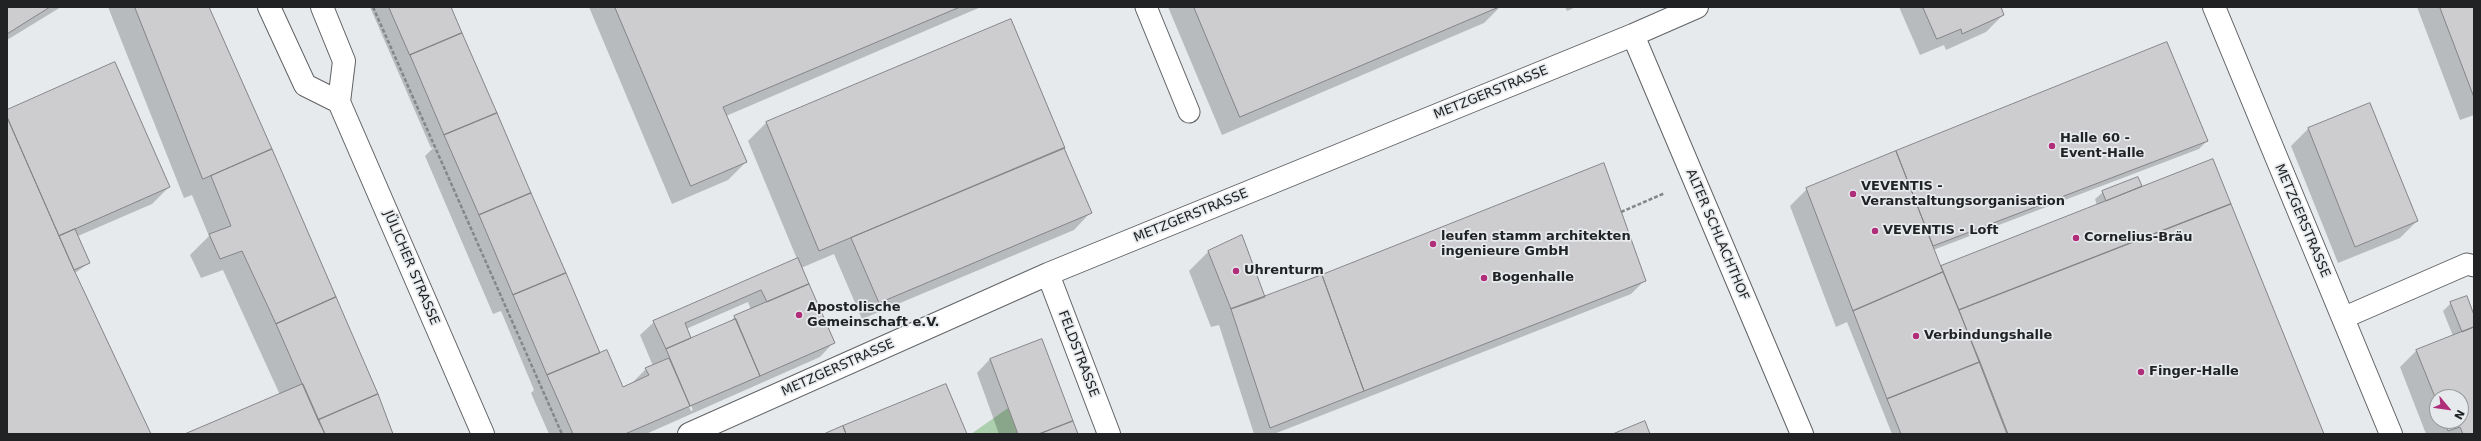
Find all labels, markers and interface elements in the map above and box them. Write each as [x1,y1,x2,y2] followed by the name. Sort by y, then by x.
[1432,63,1550,123] street label: METZGERSTRASSE
[2060,131,2144,162] place label: Halle 60 - Event-Halle
[2047,141,2057,151] marker: Halle 60 - Event-Halle
[2271,162,2333,280] street label: METZGERSTRASSE
[1682,167,1752,303] street label: ALTER SCHLACHTHOF
[1861,179,2065,210] place label: VEVENTIS - Veranstaltungsorganisation
[1132,186,1250,246] street label: METZGERSTRASSE
[1848,189,1858,199] marker: VEVENTIS - Veranstaltungsorganisation
[380,208,442,328] street label: JÜLICHER STRASSE
[1883,223,1998,239] place label: VEVENTIS - Loft
[1870,226,1880,236] marker: VEVENTIS - Loft
[1441,229,1631,260] place label: leufen stamm architekten ingenieure GmbH
[2084,230,2193,246] place label: Cornelius-Bräu
[2071,233,2081,243] marker: Cornelius-Bräu
[1428,239,1438,249] marker: leufen stamm architekten ingenieure GmbH
[1244,263,1324,279] place label: Uhrenturm
[1231,266,1241,276] marker: Uhrenturm
[1492,270,1574,286] place label: Bogenhalle
[1479,273,1489,283] marker: Bogenhalle
[807,300,940,331] place label: Apostolische Gemeinschaft e.V.
[1054,309,1102,399] street label: FELDSTRASSE
[794,310,804,320] marker: Apostolische Gemeinschaft e.V.
[1924,328,2052,344] place label: Verbindungshalle
[1911,331,1921,341] marker: Verbindungshalle
[779,336,897,400] street label: METZGERSTRASSE
[2149,364,2239,380] place label: Finger-Halle
[2136,367,2146,377] marker: Finger-Halle
[2429,389,2469,429] north arrow
[2451,407,2467,422] text: N

